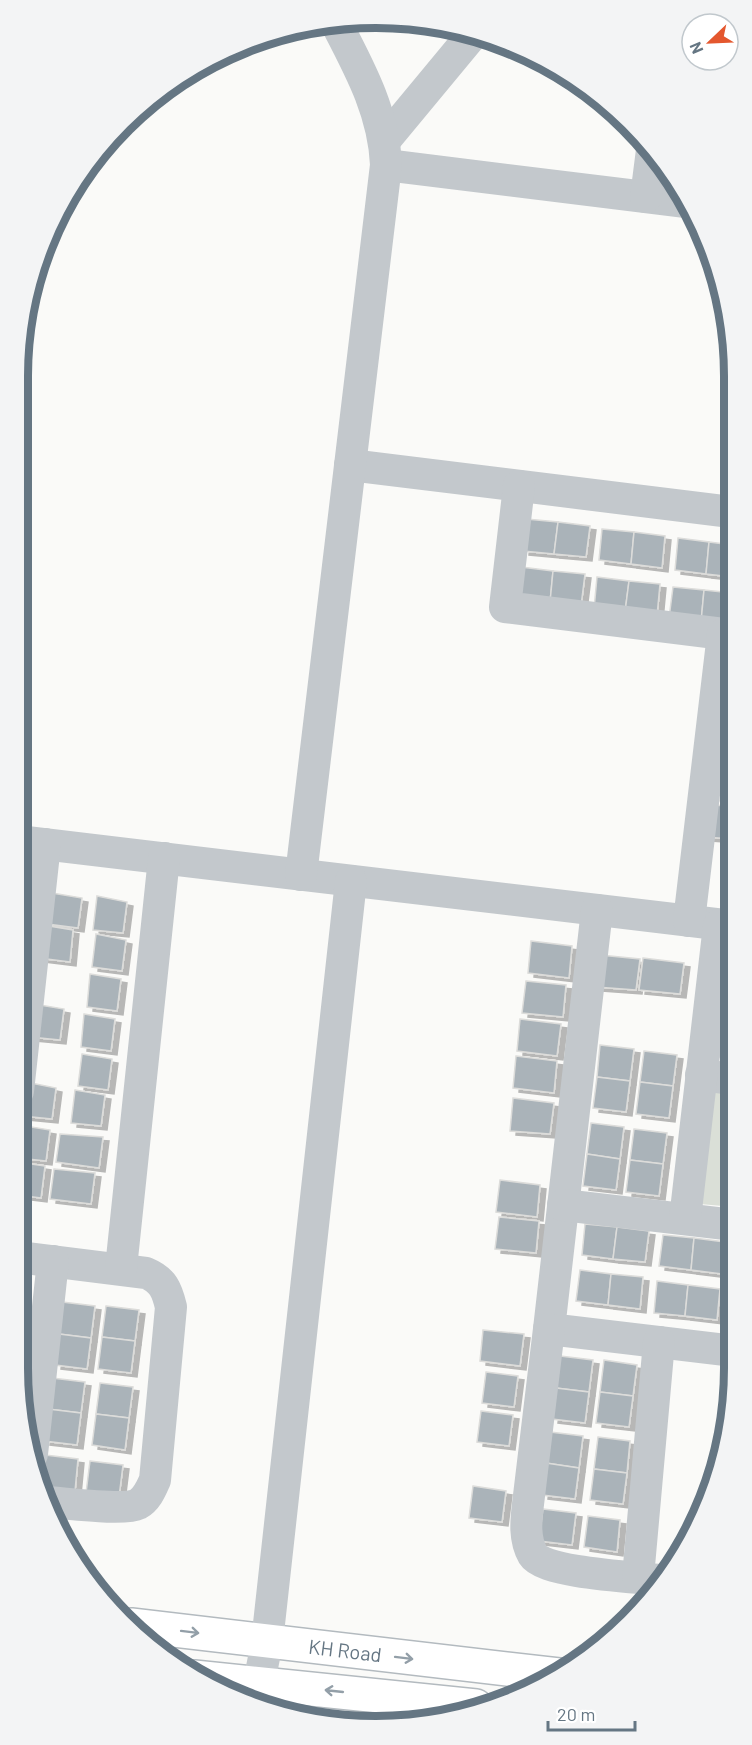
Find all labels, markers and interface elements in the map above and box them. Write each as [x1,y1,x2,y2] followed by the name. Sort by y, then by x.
[680,12,740,72] north arrow
[685,39,707,57] text: N
[179,1627,199,1638] one-way arrow
[307,1634,383,1666] street label: KH Road
[394,1652,413,1663] one-way arrow
[324,1685,344,1696] one-way arrow
[548,1694,635,1732] scale bar
[557,1703,595,1725] text: 20 m

